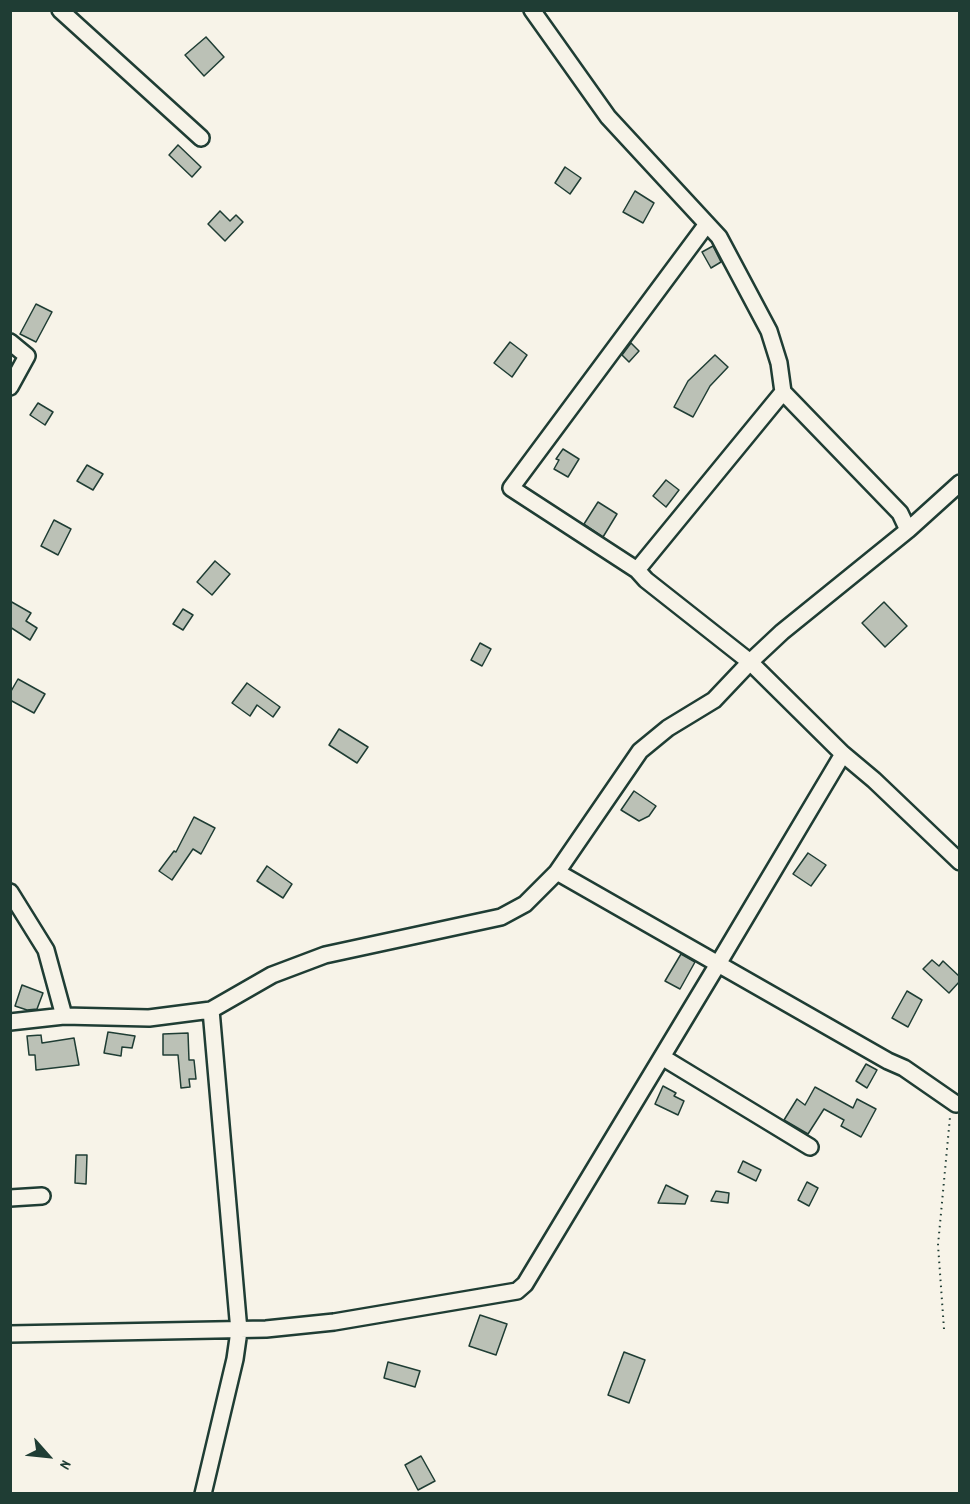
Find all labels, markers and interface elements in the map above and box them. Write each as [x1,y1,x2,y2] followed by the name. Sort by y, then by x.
[18,1426,78,1486] north arrow
[52,1456,77,1473] text: N

